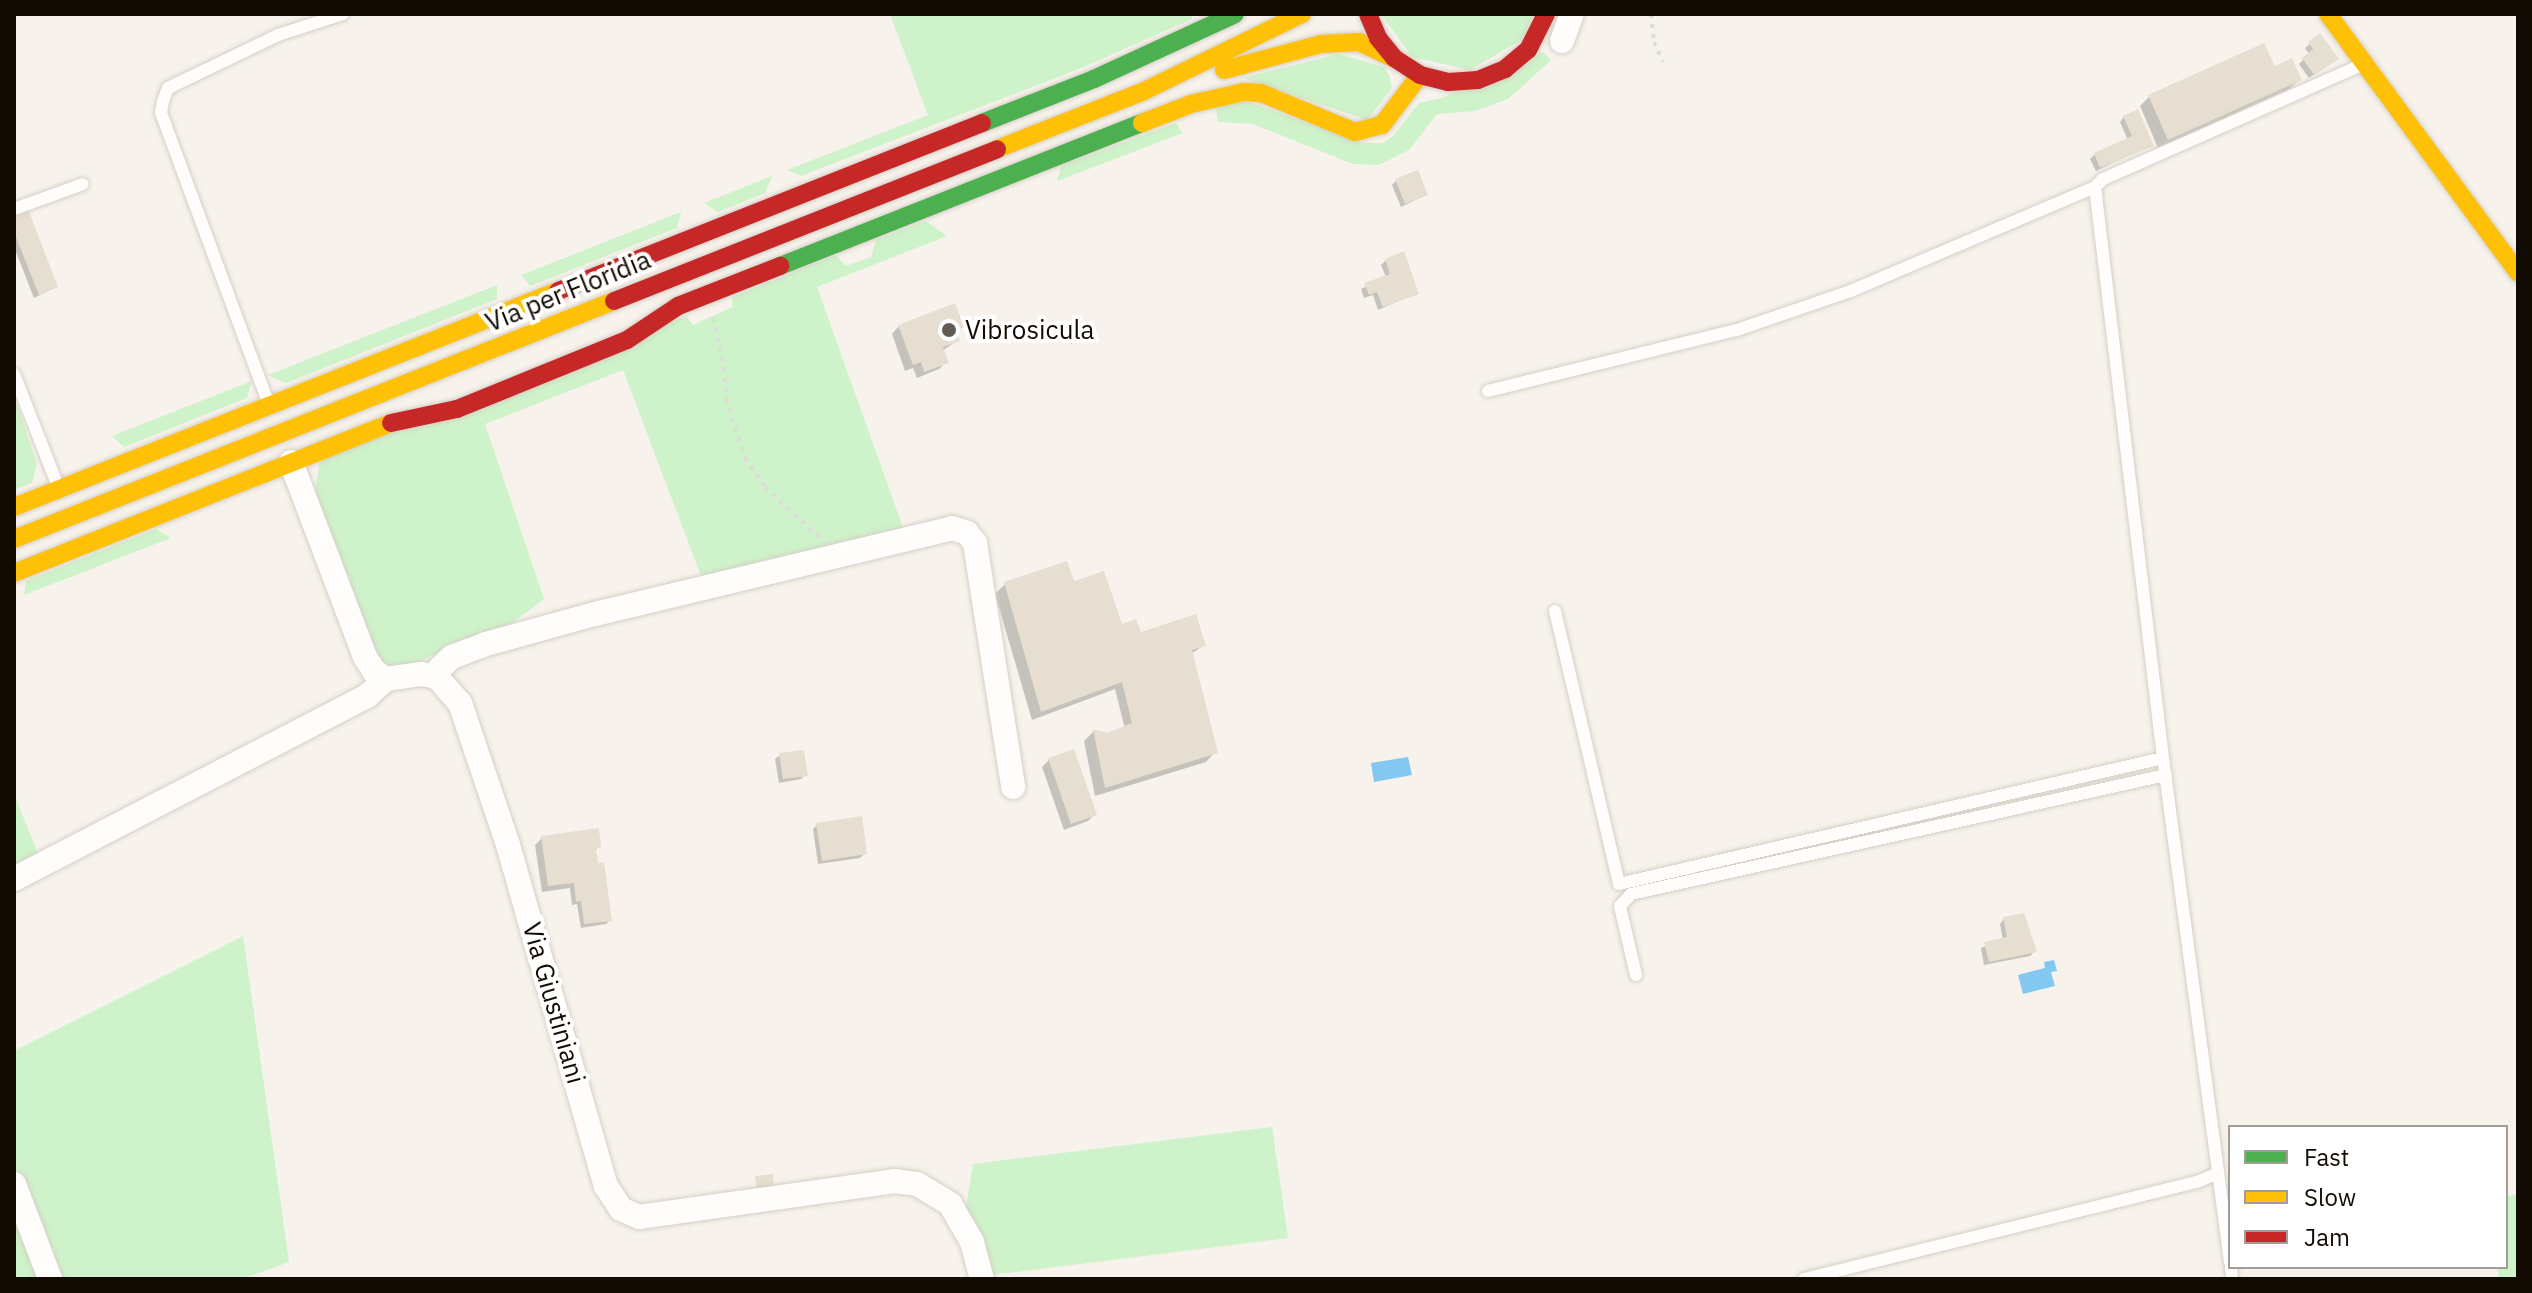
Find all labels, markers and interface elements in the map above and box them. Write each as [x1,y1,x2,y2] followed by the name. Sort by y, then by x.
[481,244,655,338] street label: Via per Floridia
[965,314,1094,346] place label: Vibrosicula
[940,321,958,339] marker: Vibrosicula
[516,919,592,1087] street label: Via Giustiniani
[2228,1125,2508,1269] legend
[2304,1141,2349,1173] text: Fast
[2304,1181,2356,1213] text: Slow
[2304,1221,2350,1253] text: Jam

